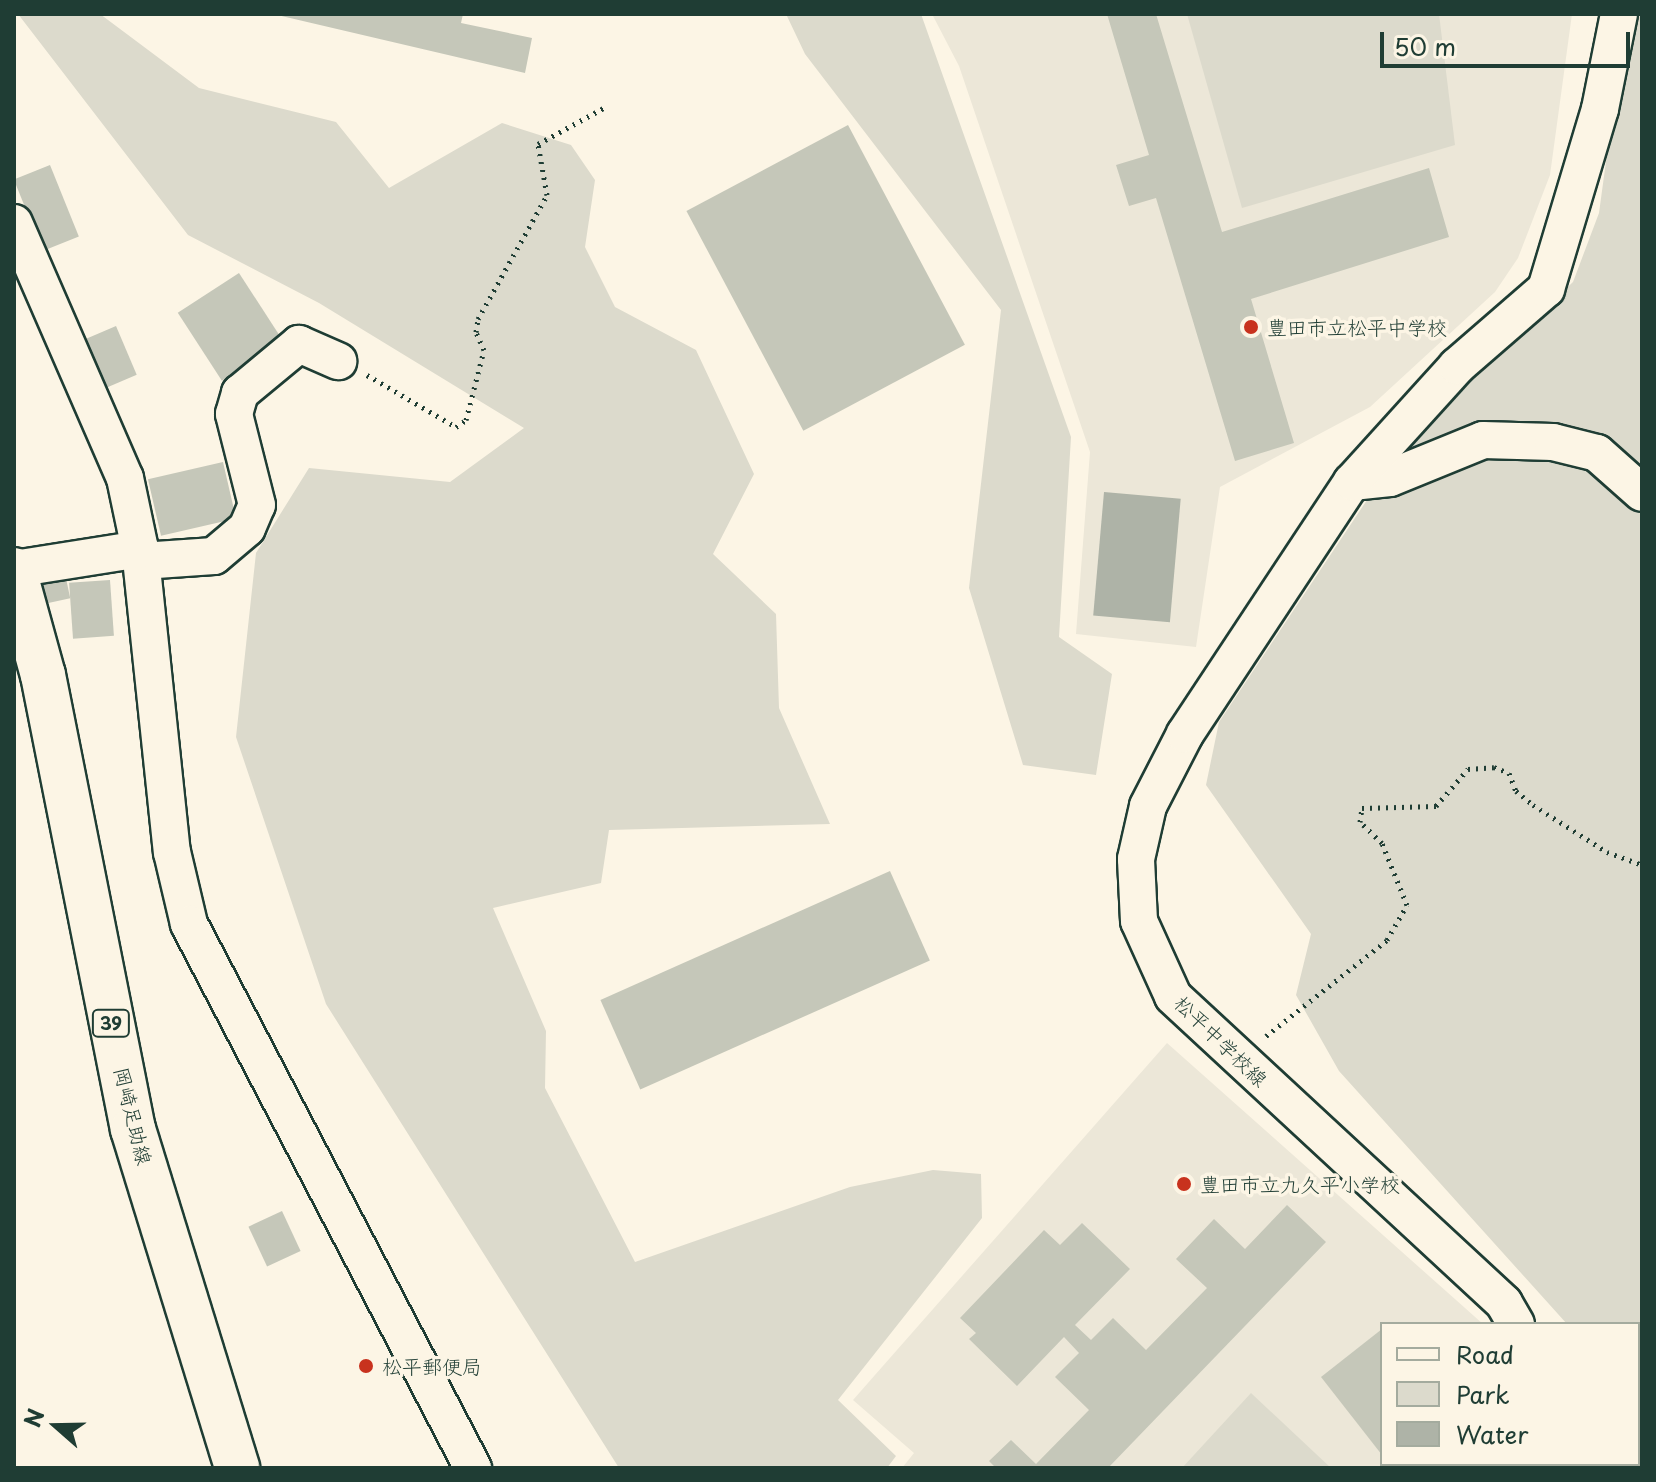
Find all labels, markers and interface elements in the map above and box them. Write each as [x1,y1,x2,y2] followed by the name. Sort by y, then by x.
[1384,16,1634,66] scale bar
[1394,28,1456,64] text: 50 m
[1267,315,1447,339] place label: 豊田市立松平中学校
[1242,318,1260,336] marker: 豊田市立松平中学校
[1170,991,1272,1091] street label: 松平中学校線
[91,1009,131,1037] road number: 39
[109,1065,157,1167] street label: 岡崎足助線
[1200,1172,1400,1196] place label: 豊田市立九久平小学校
[1175,1175,1193,1193] marker: 豊田市立九久平小学校
[1380,1322,1640,1466] legend
[1456,1336,1514,1372] text: Road
[382,1354,482,1378] place label: 松平郵便局
[357,1357,375,1375] marker: 松平郵便局
[1456,1376,1510,1412] text: Park
[16,1386,96,1466] north arrow
[14,1404,51,1431] text: N
[1456,1416,1528,1452] text: Water

